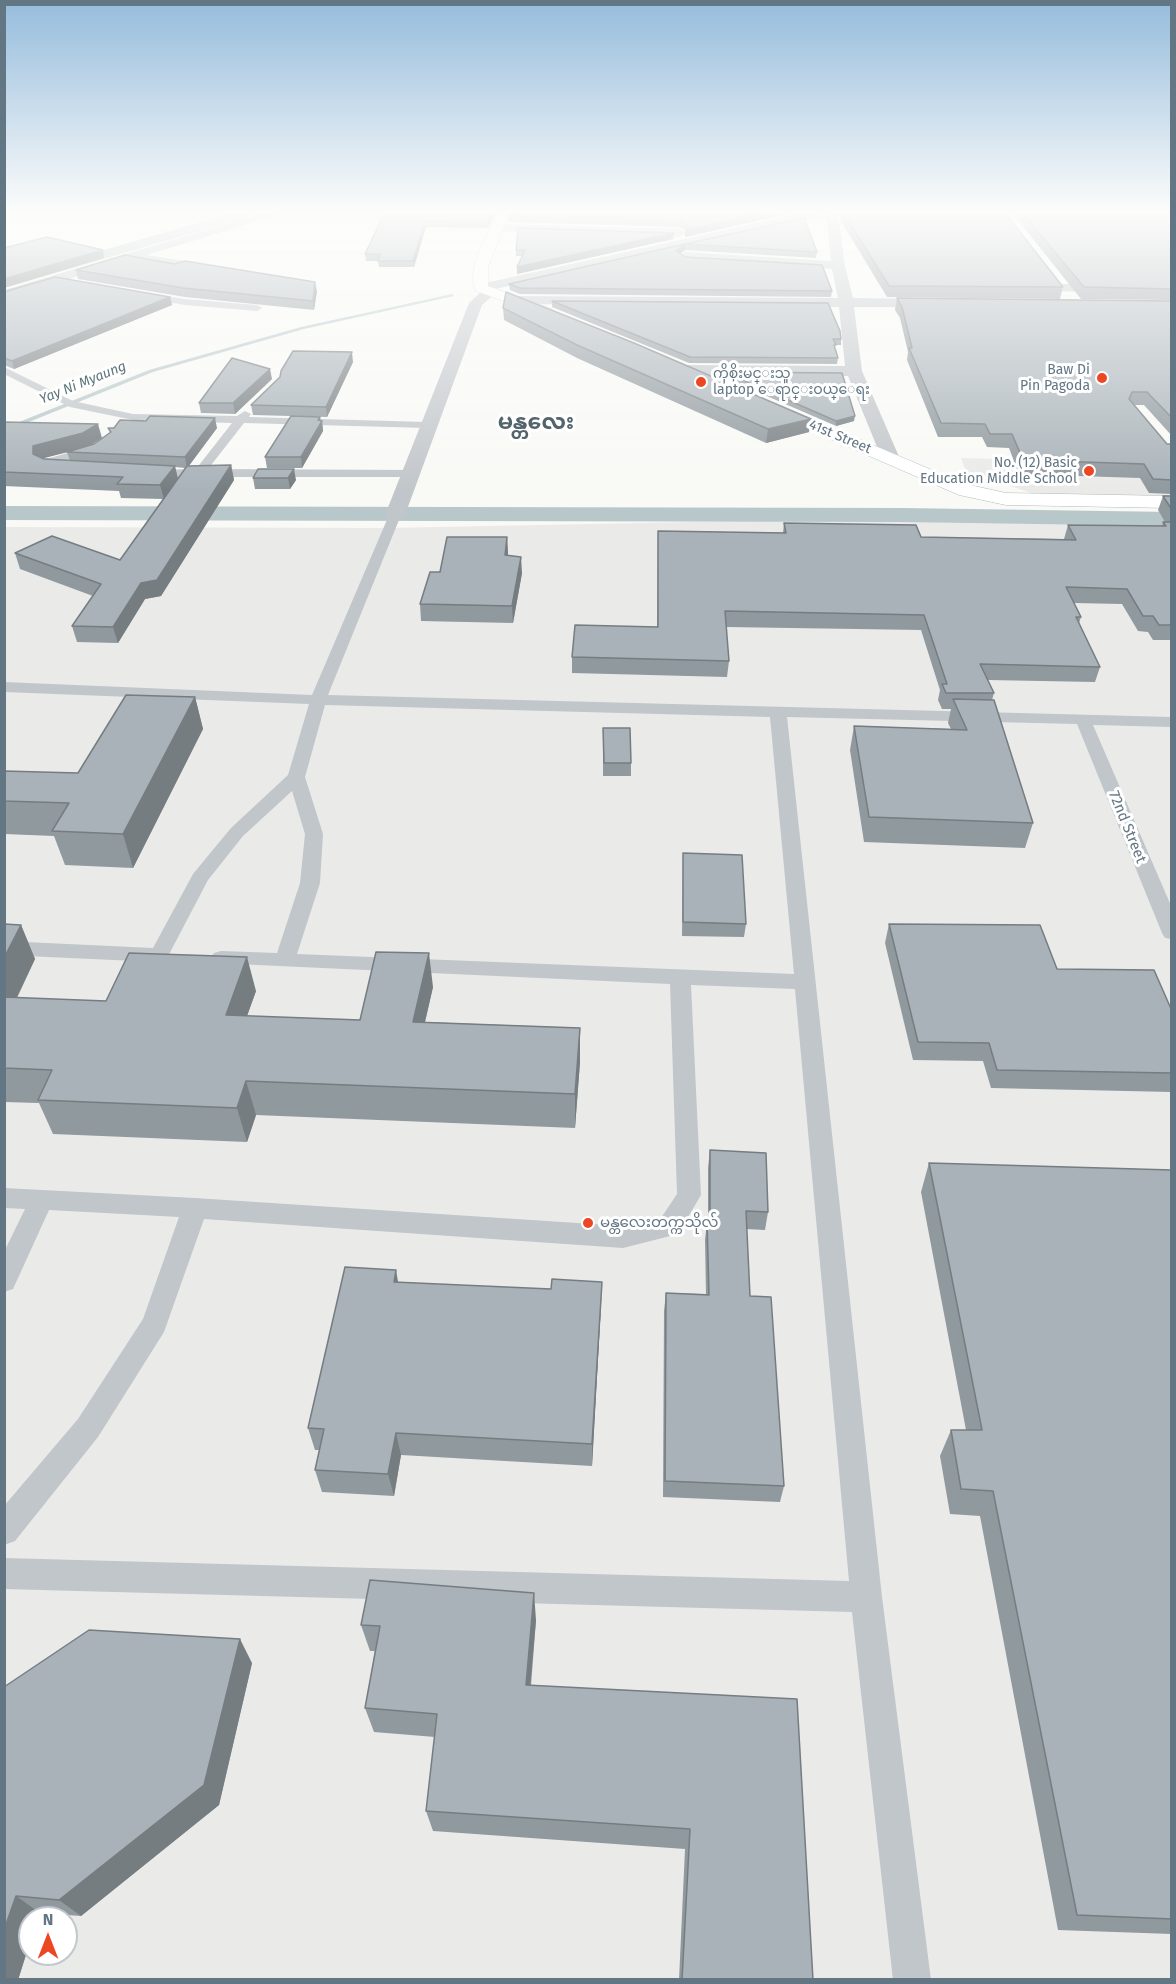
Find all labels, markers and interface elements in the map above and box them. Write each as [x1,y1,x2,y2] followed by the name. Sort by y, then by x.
[37,358,129,408] water label: Yay Ni Myaung
[1020,362,1090,394] place label: Baw Di Pin Pagoda
[713,366,870,398] place label: ကိုစိုးမင္းသူ laptop ေရာင္းဝယ္ေရး
[1095,371,1109,385] marker: Baw Di Pin Pagoda
[694,375,708,389] marker: ကိုစိုးမင္းသူ laptop ေရာင္းဝယ္ေရး
[498,410,574,436] district label: မန္တလေး
[806,416,874,458] street label: 41st Street
[920,455,1077,488] place label: No. (12) Basic Education Middle School
[1082,464,1096,478] marker: No. (12) Basic Education Middle School
[1104,788,1150,866] street label: 72nd Street
[600,1214,718,1232] place label: မန္တလေးတက္ကသိုလ်
[581,1216,595,1230] marker: မန္တလေးတက္ကသိုလ်
[18,1906,78,1966] north arrow
[43,1910,53,1929] text: N

